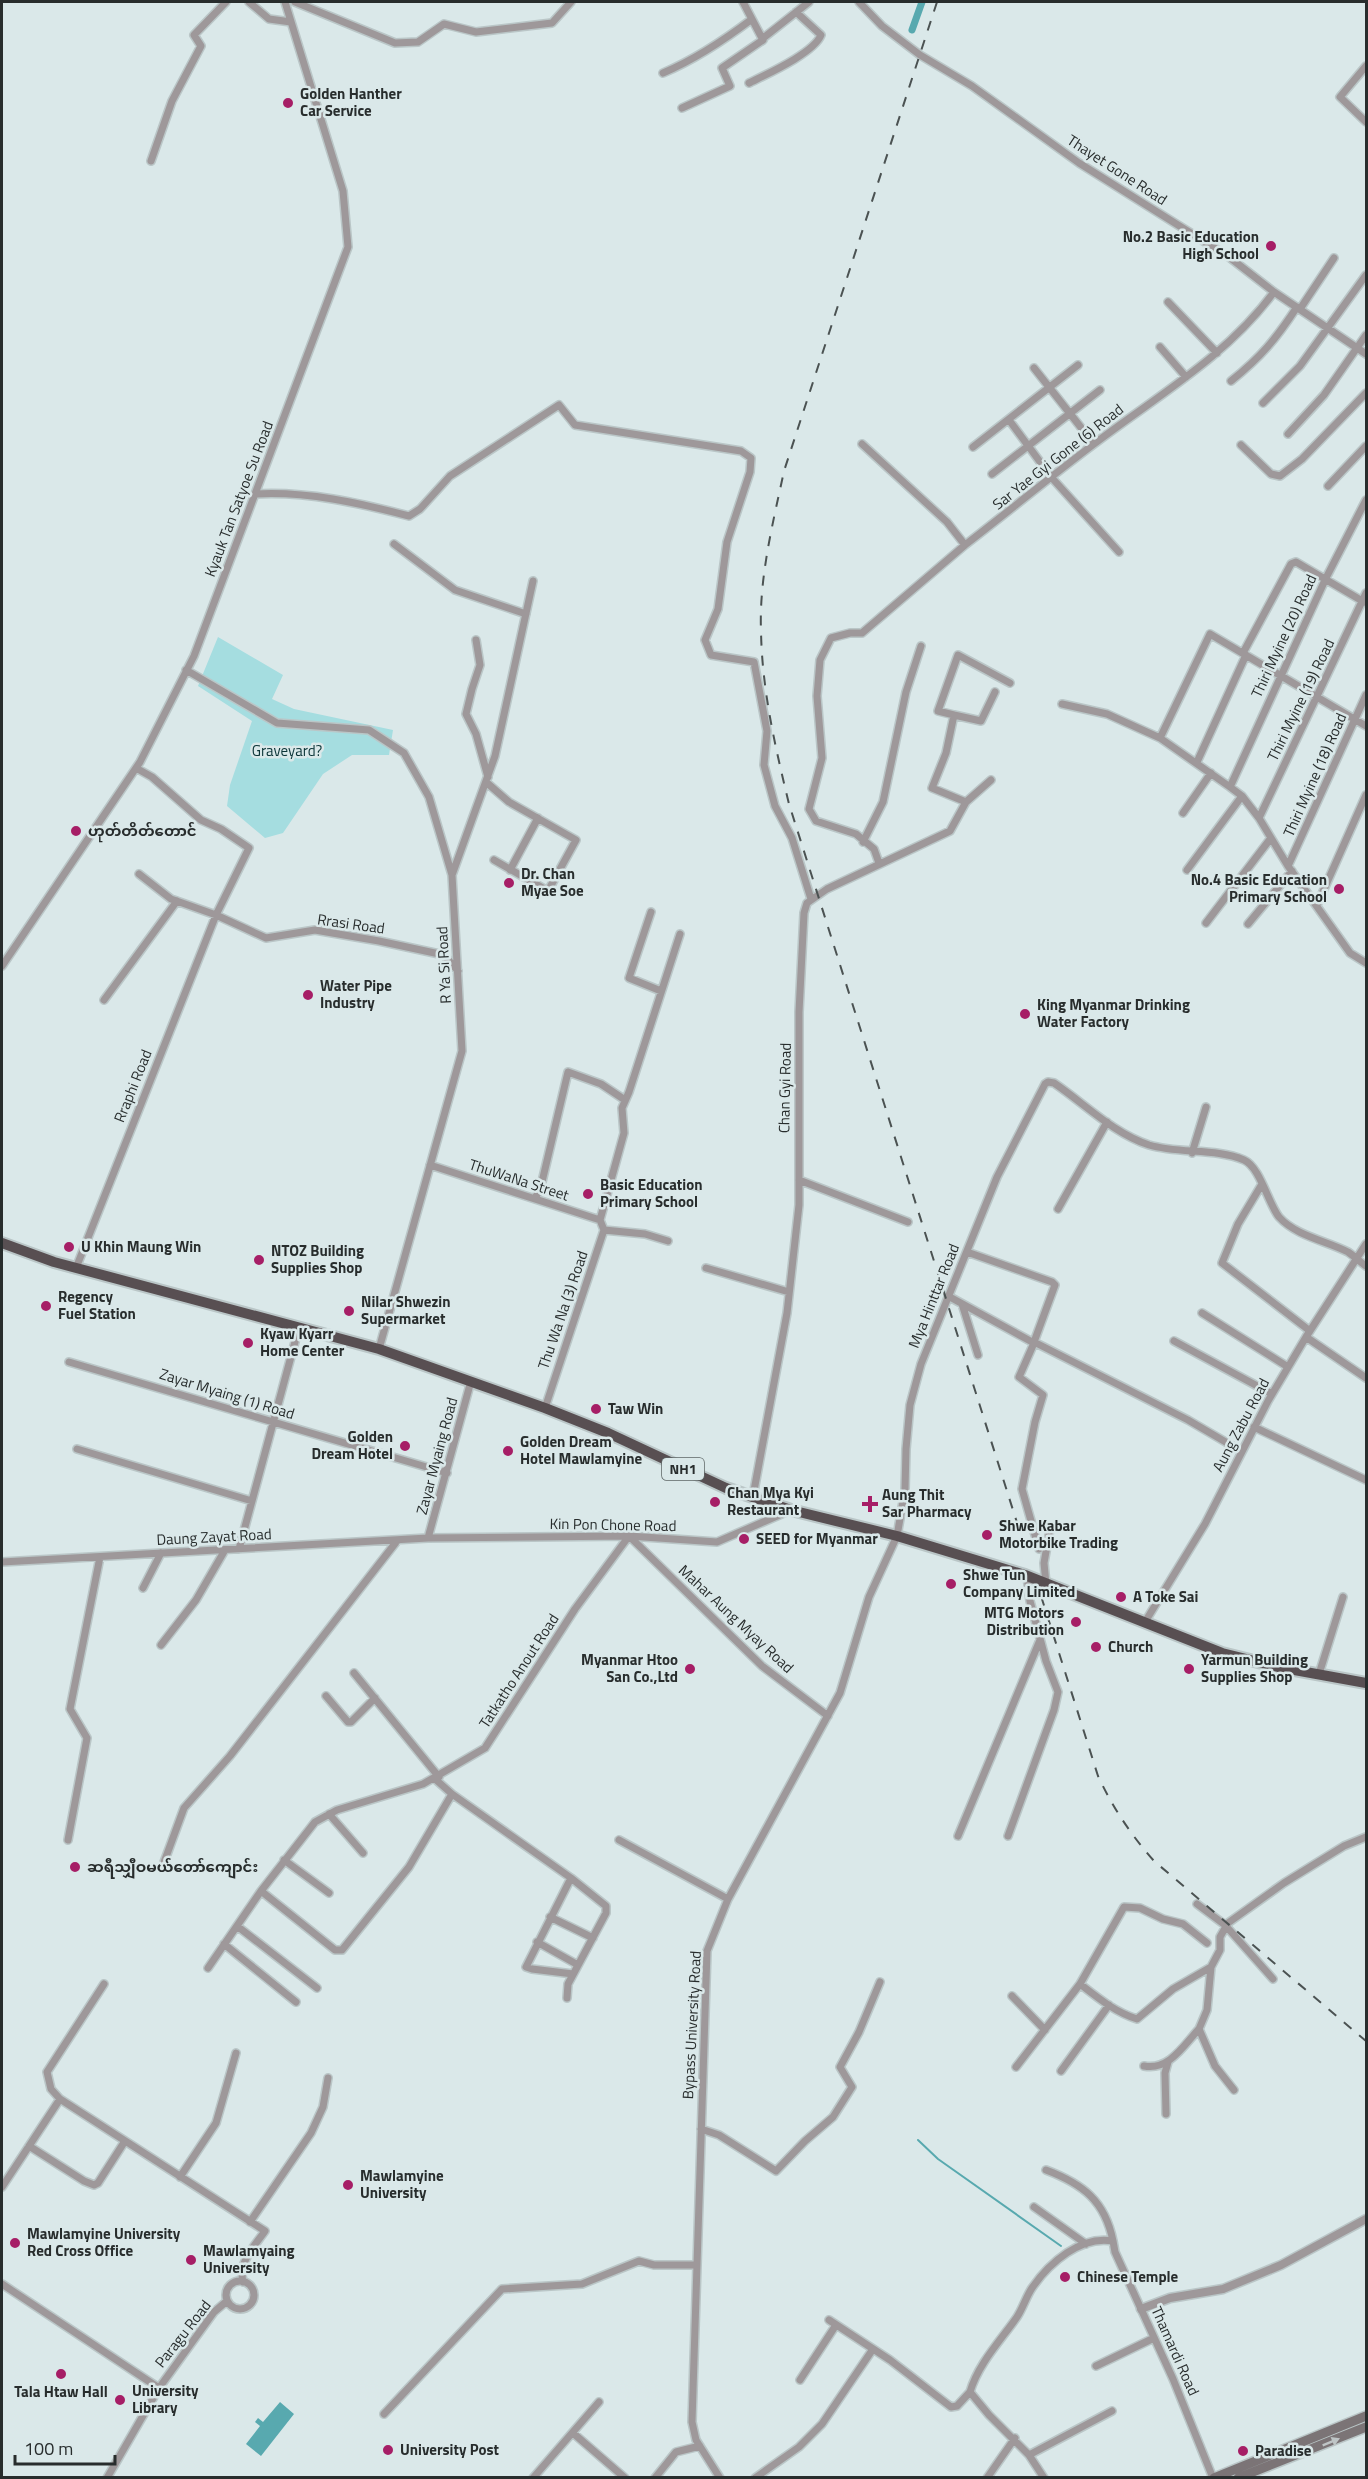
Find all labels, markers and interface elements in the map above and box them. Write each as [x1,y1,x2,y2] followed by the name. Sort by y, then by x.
[300,82,402,122] place label: Golden Hanther Car Service
[281,96,295,110] marker: Golden Hanther Car Service
[1063,129,1172,211] street label: Thayet Gone Road
[1123,225,1259,265] place label: No.2 Basic Education High School
[1264,239,1278,253] marker: No.2 Basic Education High School
[987,398,1128,515] street label: Sar Yae Gyi Gone (6) Road
[198,418,279,580] street label: Kyauk Tan Satyoe Su Road
[1245,570,1322,701] street label: Thiri Myine (20) Road
[1261,635,1340,765] street label: Thiri Myine (19) Road
[1277,709,1352,840] street label: Thiri Myine (18) Road
[252,739,323,762] park label: Graveyard?
[88,819,197,843] place label: ဟုတ်တိတ်တောင်
[69,824,83,838] marker: ဟုတ်တိတ်တောင်
[521,862,584,902] place label: Dr. Chan Myae Soe
[1191,868,1327,908] place label: No.4 Basic Education Primary School
[502,876,516,890] marker: Dr. Chan Myae Soe
[1332,882,1346,896] marker: No.4 Basic Education Primary School
[316,907,386,940] street label: Rrasi Road
[430,926,457,1004] street label: R Ya Si Road
[320,974,392,1014] place label: Water Pipe Industry
[301,988,315,1002] marker: Water Pipe Industry
[1037,993,1190,1033] place label: King Myanmar Drinking Water Factory
[1018,1007,1032,1021] marker: King Myanmar Drinking Water Factory
[772,1043,797,1133] street label: Chan Gyi Road
[107,1046,158,1126] street label: Rraphi Road
[466,1153,573,1207] street label: ThuWaNa Street
[600,1173,702,1213] place label: Basic Education Primary School
[581,1187,595,1201] marker: Basic Education Primary School
[81,1235,201,1258] place label: U Khin Maung Win
[271,1239,364,1279] place label: NTOZ Building Supplies Shop
[62,1240,76,1254] marker: U Khin Maung Win
[902,1240,965,1352] street label: Mya Hinttar Road
[531,1247,594,1372] street label: Thu Wa Na (3) Road
[252,1253,266,1267] marker: NTOZ Building Supplies Shop
[58,1285,136,1325] place label: Regency Fuel Station
[361,1290,450,1330] place label: Nilar Shwezin Supermarket
[39,1299,53,1313] marker: Regency Fuel Station
[342,1304,356,1318] marker: Nilar Shwezin Supermarket
[260,1322,345,1362] place label: Kyaw Kyarr Home Center
[241,1336,255,1350] marker: Kyaw Kyarr Home Center
[157,1362,298,1425] street label: Zayar Myaing (1) Road
[1206,1374,1275,1476] street label: Aung Zabu Road
[410,1395,463,1517] street label: Zayar Myaing Road
[608,1397,663,1420] place label: Taw Win
[589,1402,603,1416] marker: Taw Win
[311,1425,393,1465] place label: Golden Dream Hotel
[520,1430,642,1470] place label: Golden Dream Hotel Mawlamyine
[398,1439,412,1453] marker: Golden Dream Hotel
[501,1444,515,1458] marker: Golden Dream Hotel Mawlamyine
[662,1458,704,1480] road number: NH1
[727,1481,814,1521] place label: Chan Mya Kyi Restaurant
[882,1483,972,1523] place label: Aung Thit Sar Pharmacy
[708,1495,722,1509] marker: Chan Mya Kyi Restaurant
[863,1497,877,1511] marker: Aung Thit Sar Pharmacy
[549,1512,677,1537] street label: Kin Pon Chone Road
[999,1514,1118,1554] place label: Shwe Kabar Motorbike Trading
[156,1522,272,1551] street label: Daung Zayat Road
[756,1527,878,1550] place label: SEED for Myanmar
[980,1528,994,1542] marker: Shwe Kabar Motorbike Trading
[737,1532,751,1546] marker: SEED for Myanmar
[674,1559,799,1678] street label: Mahar Aung Myay Road
[963,1563,1075,1603] place label: Shwe Tun Company Limited
[944,1577,958,1591] marker: Shwe Tun Company Limited
[1133,1585,1198,1608] place label: A Toke Sai
[1114,1590,1128,1604] marker: A Toke Sai
[984,1601,1064,1641] place label: MTG Motors Distribution
[473,1609,564,1733] street label: Tatkatho Anout Road
[1069,1615,1083,1629] marker: MTG Motors Distribution
[1108,1635,1153,1658] place label: Church
[1089,1640,1103,1654] marker: Church
[581,1648,678,1688] place label: Myanmar Htoo San Co.,Ltd
[1201,1648,1308,1688] place label: Yarmun Building Supplies Shop
[683,1662,697,1676] marker: Myanmar Htoo San Co.,Ltd
[1182,1662,1196,1676] marker: Yarmun Building Supplies Shop
[87,1855,258,1879] place label: ဆရီသျှီဝမယ်တော်ကျောင်း
[68,1860,82,1874] marker: ဆရီသျှီဝမယ်တော်ကျောင်း
[676,1950,707,2100] street label: Bypass University Road
[360,2164,444,2204] place label: Mawlamyine University
[341,2178,355,2192] marker: Mawlamyine University
[27,2222,181,2262] place label: Mawlamyine University Red Cross Office
[8,2236,22,2250] marker: Mawlamyine University Red Cross Office
[203,2239,295,2279] place label: Mawlamyaing University
[184,2253,198,2267] marker: Mawlamyaing University
[1077,2265,1179,2288] place label: Chinese Temple
[1058,2270,1072,2284] marker: Chinese Temple
[149,2295,216,2372] street label: Paragu Road
[1146,2302,1205,2399] street label: Thamardi Road
[54,2367,68,2381] marker: Tala Htaw Hall
[132,2379,199,2419] place label: University Library
[14,2380,108,2403] place label: Tala Htaw Hall
[113,2393,127,2407] marker: University Library
[15,2428,116,2466] scale bar
[24,2435,73,2462] text: 100 m
[1323,2437,1341,2447] one-way arrow
[400,2438,500,2461] place label: University Post
[1255,2439,1312,2462] place label: Paradise
[381,2443,395,2457] marker: University Post
[1236,2444,1250,2458] marker: Paradise

